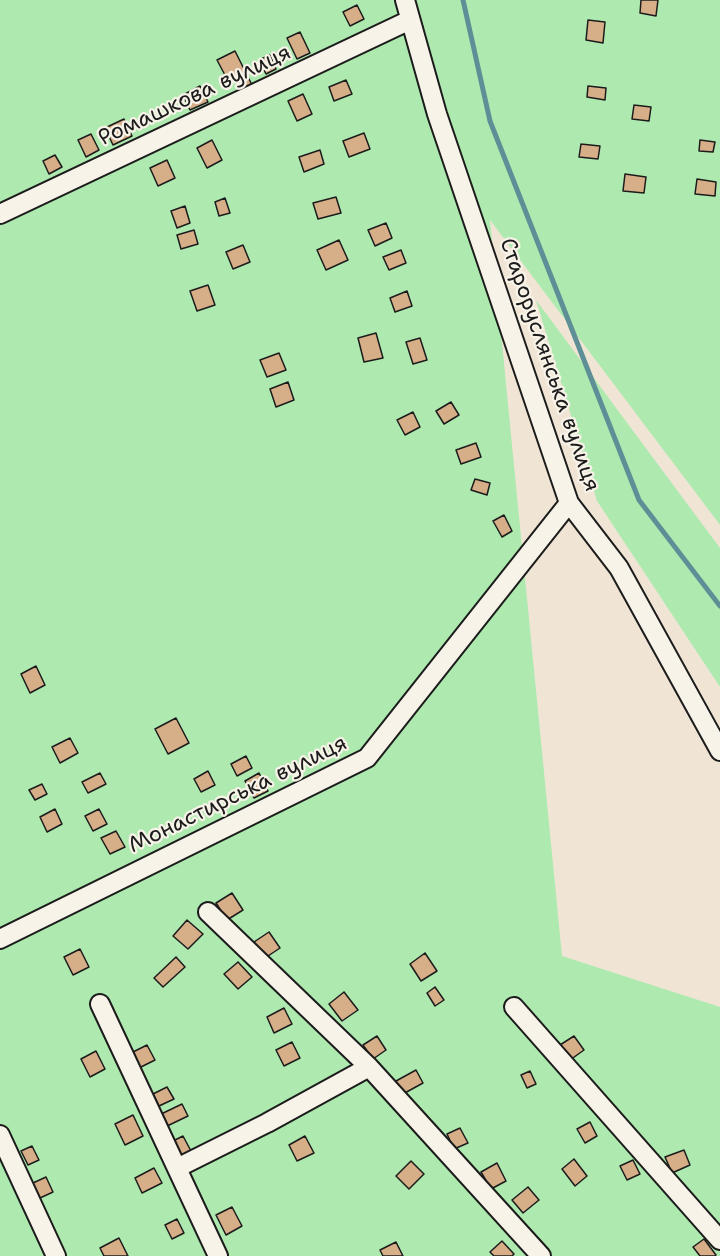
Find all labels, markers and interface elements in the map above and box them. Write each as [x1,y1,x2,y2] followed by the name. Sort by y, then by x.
[95,40,295,152] street label: Ромашкова вулиця
[493,235,605,495] street label: Староруслянська вулиця
[124,731,352,859] street label: Монастирська вулиця

